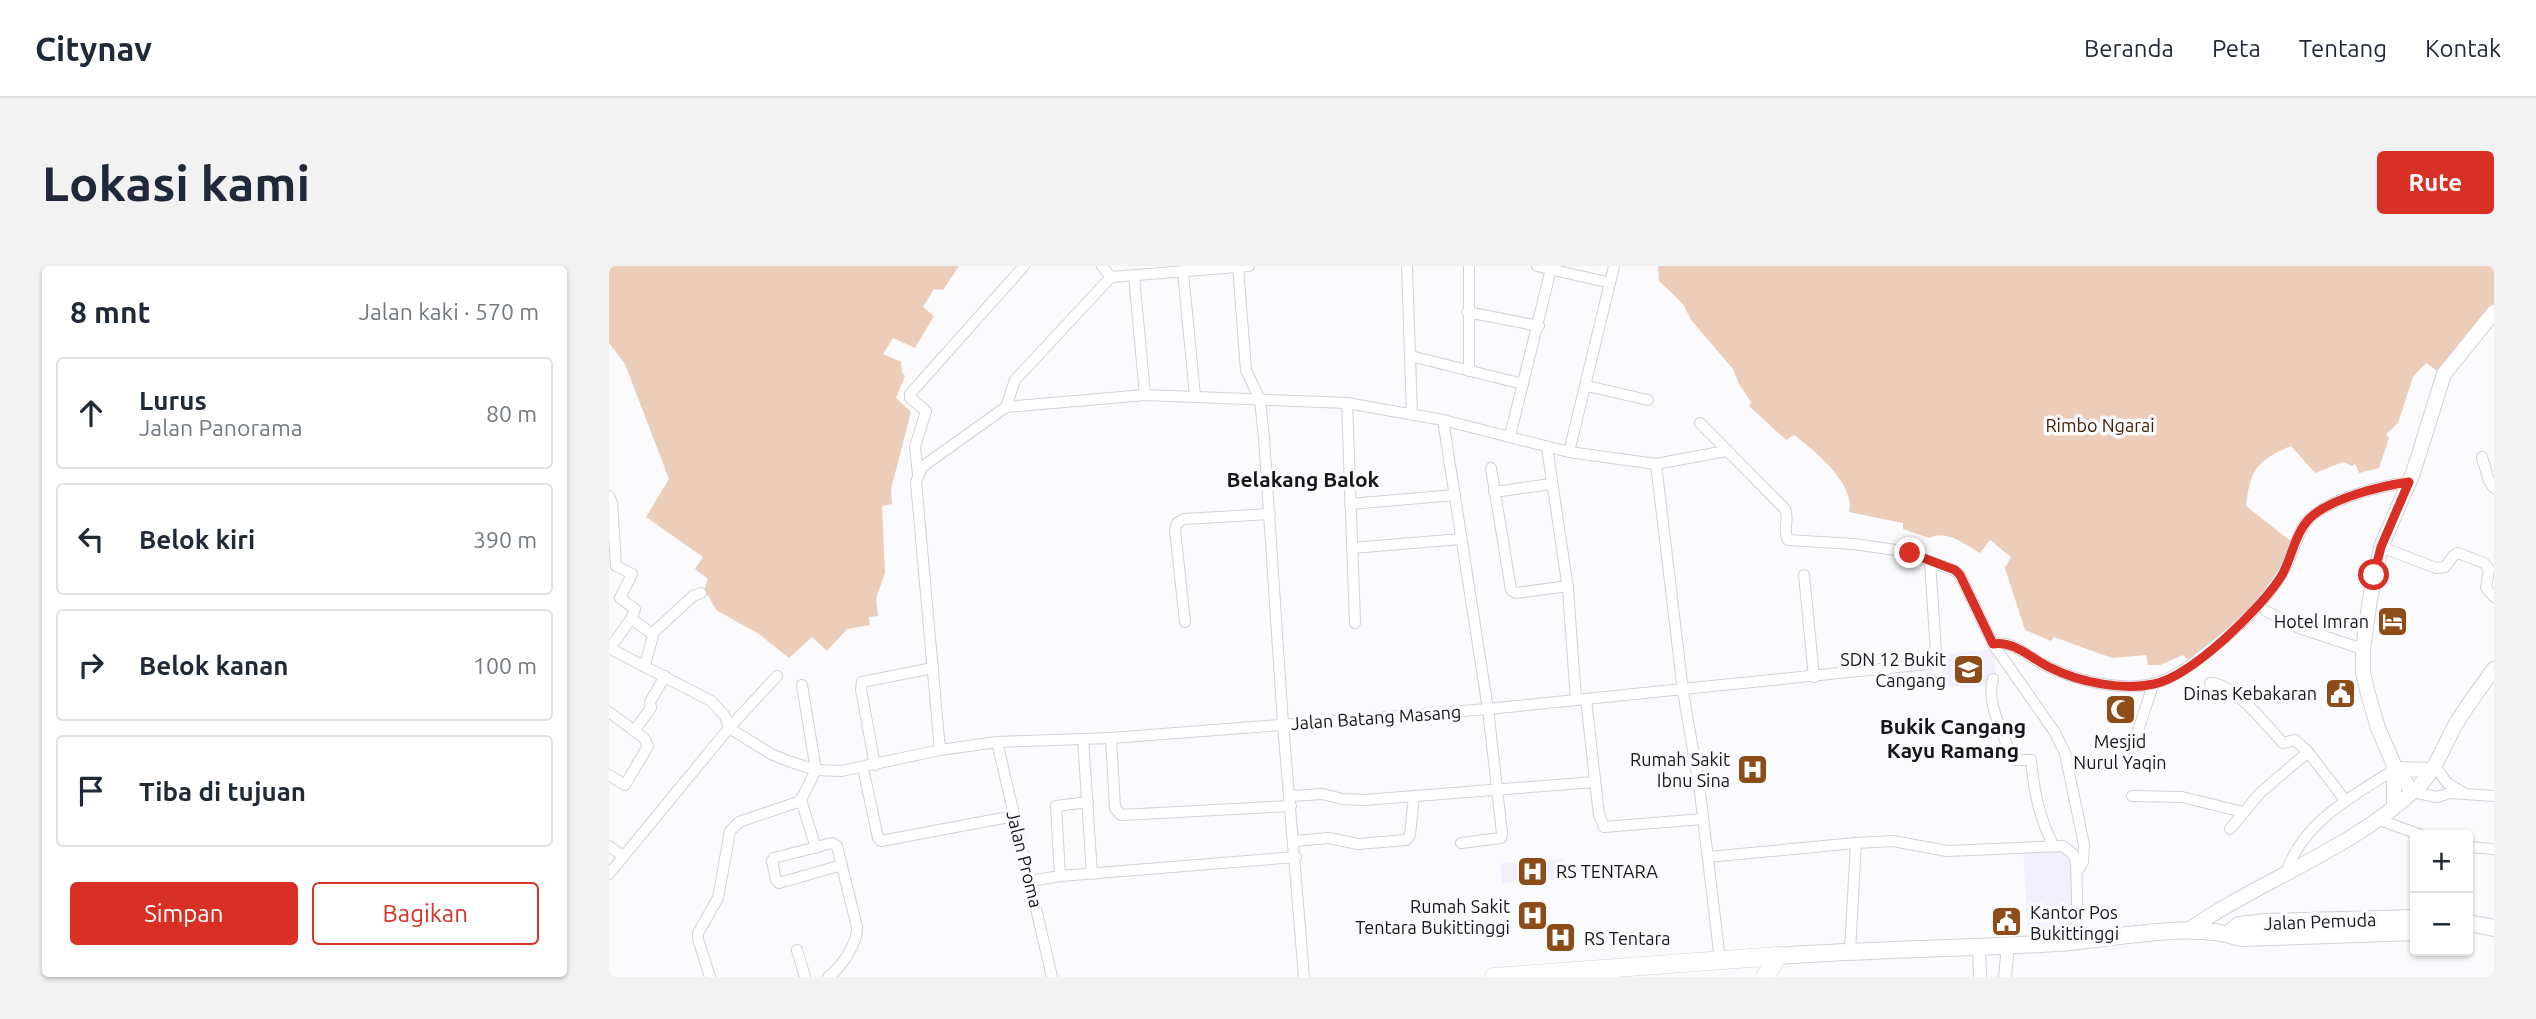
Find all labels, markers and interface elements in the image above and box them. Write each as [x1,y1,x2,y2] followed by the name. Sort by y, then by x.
[35,30,152,67] text: Citynav
[2084,35,2174,62] text: Beranda
[2212,35,2261,62] text: Peta
[2299,35,2387,62] text: Tentang
[2425,35,2501,62] text: Kontak
[2377,151,2494,214] button: Rute
[42,155,310,210] text: Lokasi kami
[70,295,150,329] text: 8 mnt
[359,299,539,324] text: Jalan kaki · 570 m
[139,386,207,415] text: Lurus
[72,394,110,432] icon: ahead
[486,401,537,426] text: 80 m
[139,415,303,440] text: Jalan Panorama
[2045,415,2155,435] park label: Rimbo Ngarai
[1227,467,1380,491] district label: Belakang Balok
[72,520,110,558] icon: left
[139,525,255,554] text: Belok kiri
[473,527,537,552] text: 390 m
[1894,537,1925,568] route end
[2358,559,2389,590] route start
[2375,604,2409,638] hotel icon: Hotel Imran
[2274,611,2369,631] place label: Hotel Imran
[72,646,110,684] icon: right
[1840,649,1946,690] place label: SDN 12 Bukit Cangang
[139,651,289,680] text: Belok kanan
[1952,652,1986,686] school or university icon: SDN 12 Bukit Cangang
[473,653,537,678] text: 100 m
[2323,676,2357,710] public building icon: Dinas Kebakaran
[2183,683,2317,703] place label: Dinas Kebakaran
[2103,693,2137,727] mosque icon: Mesjid Nurul Yaqin
[1290,701,1462,733] street label: Jalan Batang Masang
[1880,714,2026,762] district label: Bukik Cangang Kayu Ramang
[2073,731,2167,772] place label: Mesjid Nurul Yaqin
[1630,749,1730,790] place label: Rumah Sakit Ibnu Sina
[1736,752,1770,786] hospital icon: Rumah Sakit Ibnu Sina
[72,772,110,810] icon: arrive
[139,777,306,806] text: Tiba di tujuan
[1003,808,1047,910] street label: Jalan Proma
[2410,830,2473,956] map controls
[2410,830,2473,893] button: +
[1516,854,1550,888] hospital icon: RS TENTARA
[1556,861,1658,881] place label: RS TENTARA
[70,882,298,945] button: Simpan
[312,882,539,945] button: Bagikan
[2410,893,2473,956] button: −
[1355,896,1510,937] place label: Rumah Sakit Tentara Bukittinggi
[1516,899,1550,933] hospital icon: Rumah Sakit Tentara Bukittinggi
[2030,902,2119,943] place label: Kantor Pos Bukittinggi
[1990,905,2024,939] public building icon: Kantor Pos Bukittinggi
[2263,909,2377,933] street label: Jalan Pemuda
[1544,921,1578,955] hospital icon: RS Tentara
[1584,928,1671,948] place label: RS Tentara

